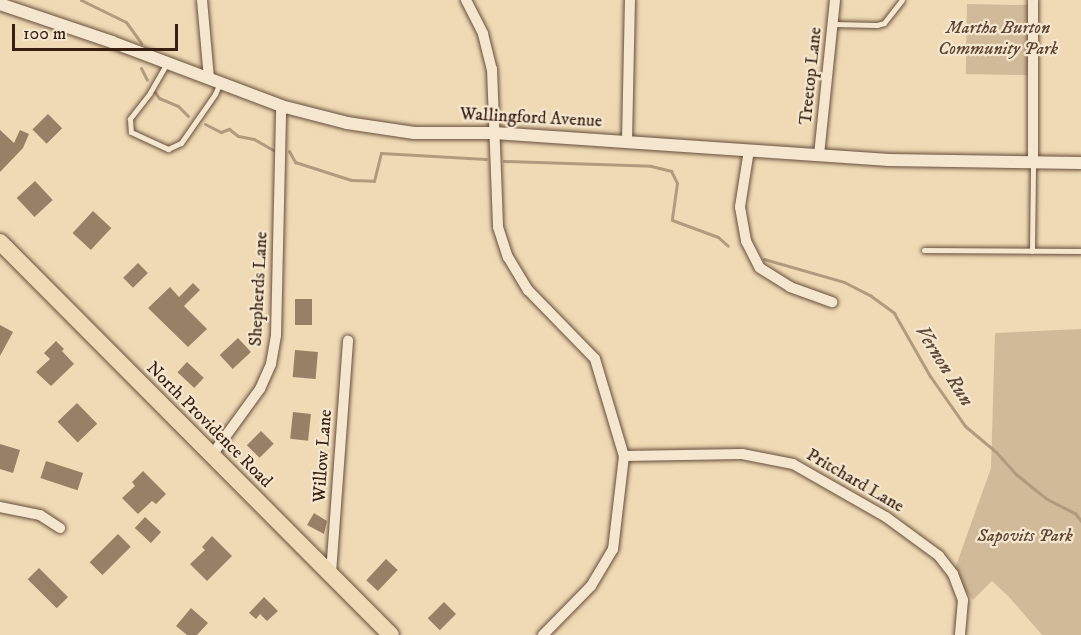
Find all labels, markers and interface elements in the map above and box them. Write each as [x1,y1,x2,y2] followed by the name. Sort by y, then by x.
[15,12,182,50] scale bar
[938,18,1058,60] park label: Martha Burton Community Park
[23,23,66,45] text: 100 m
[795,26,827,126] street label: Treetop Lane
[459,103,603,133] street label: Wallingford Avenue
[245,231,273,347] street label: Shepherds Lane
[910,321,978,411] water label: Vernon Run
[141,357,277,493] street label: North Providence Road
[309,409,337,503] street label: Willow Lane
[802,444,908,518] street label: Pritchard Lane
[977,525,1073,547] park label: Sapovits Park

